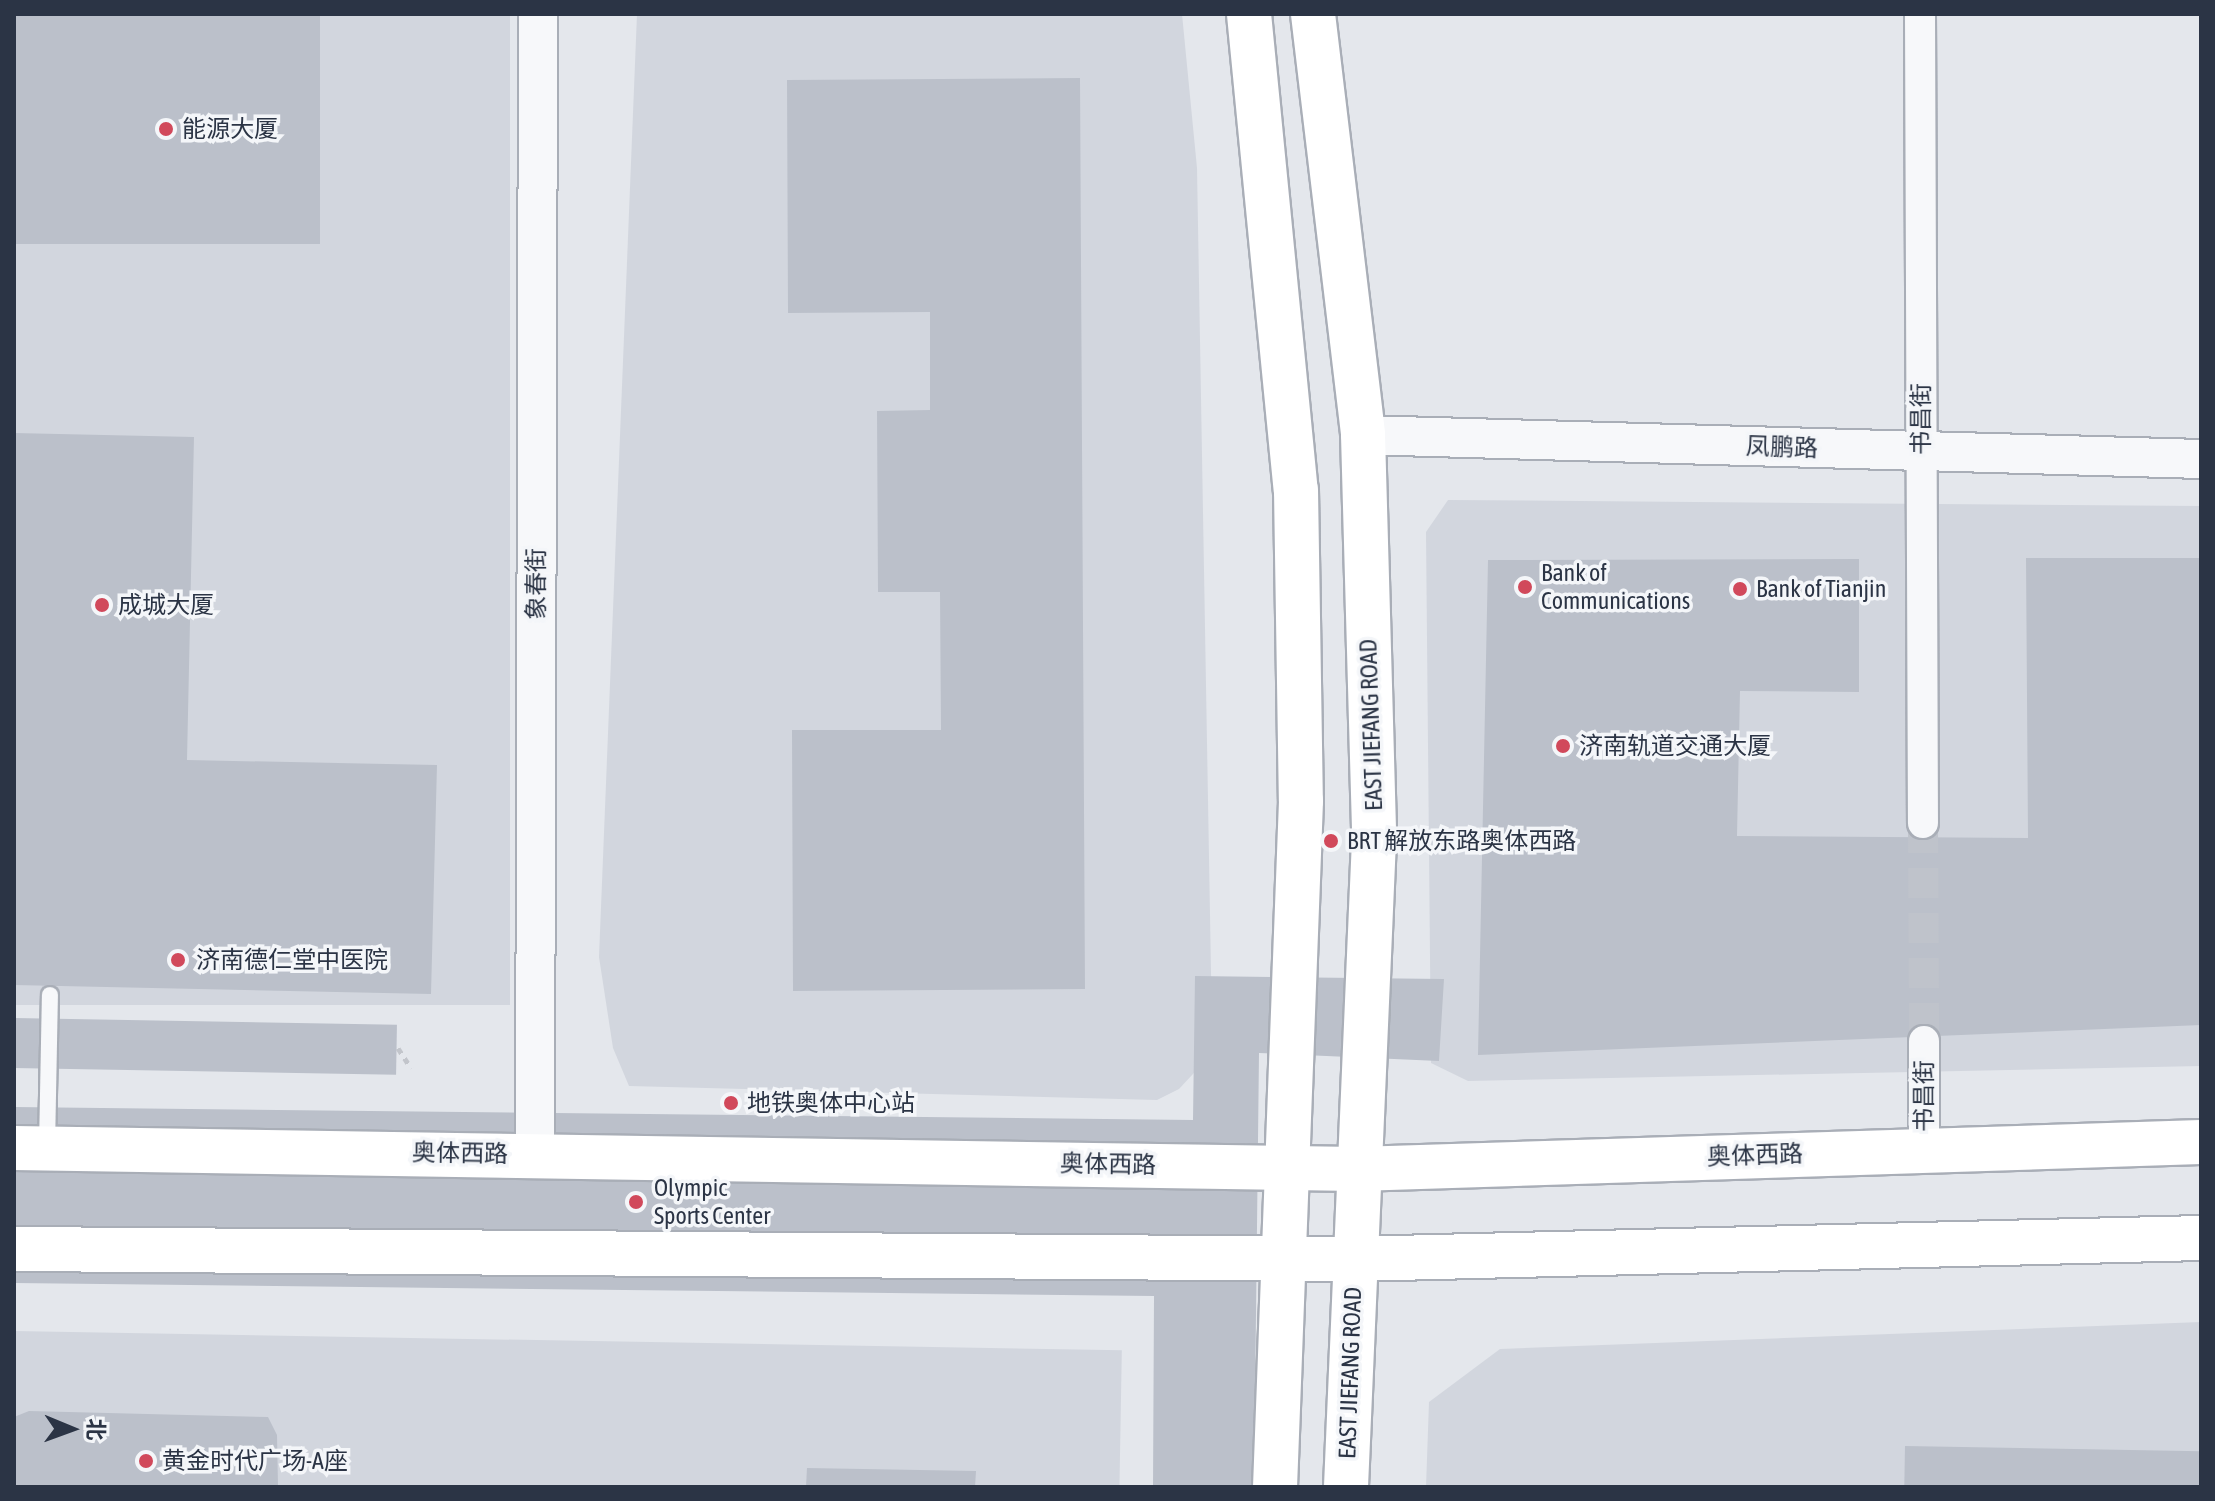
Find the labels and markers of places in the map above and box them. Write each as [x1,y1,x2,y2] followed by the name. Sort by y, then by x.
[182,115,278,143] place label: 能源大厦
[157,120,175,138] marker: 能源大厦
[1541,559,1690,615] place label: Bank of Communications
[1756,575,1886,603] place label: Bank of Tianjin
[1516,578,1534,596] marker: Bank of Communications
[1731,580,1749,598] marker: Bank of Tianjin
[118,591,214,619] place label: 成城大厦
[93,596,111,614] marker: 成城大厦
[1579,732,1771,760] place label: 济南轨道交通大厦
[1554,737,1572,755] marker: 济南轨道交通大厦
[1347,827,1576,855] place label: BRT 解放东路奥体西路
[1322,832,1340,850] marker: BRT 解放东路奥体西路
[196,946,388,974] place label: 济南德仁堂中医院
[167,949,189,971] marker: 济南德仁堂中医院
[747,1089,915,1117] place label: 地铁奥体中心站
[722,1094,740,1112] marker: 地铁奥体中心站
[654,1174,770,1230] place label: Olympic Sports Center
[625,1191,647,1213] marker: Olympic Sports Center
[162,1447,348,1475] place label: 黄金时代广场-A座
[137,1452,155,1470] marker: 黄金时代广场-A座

